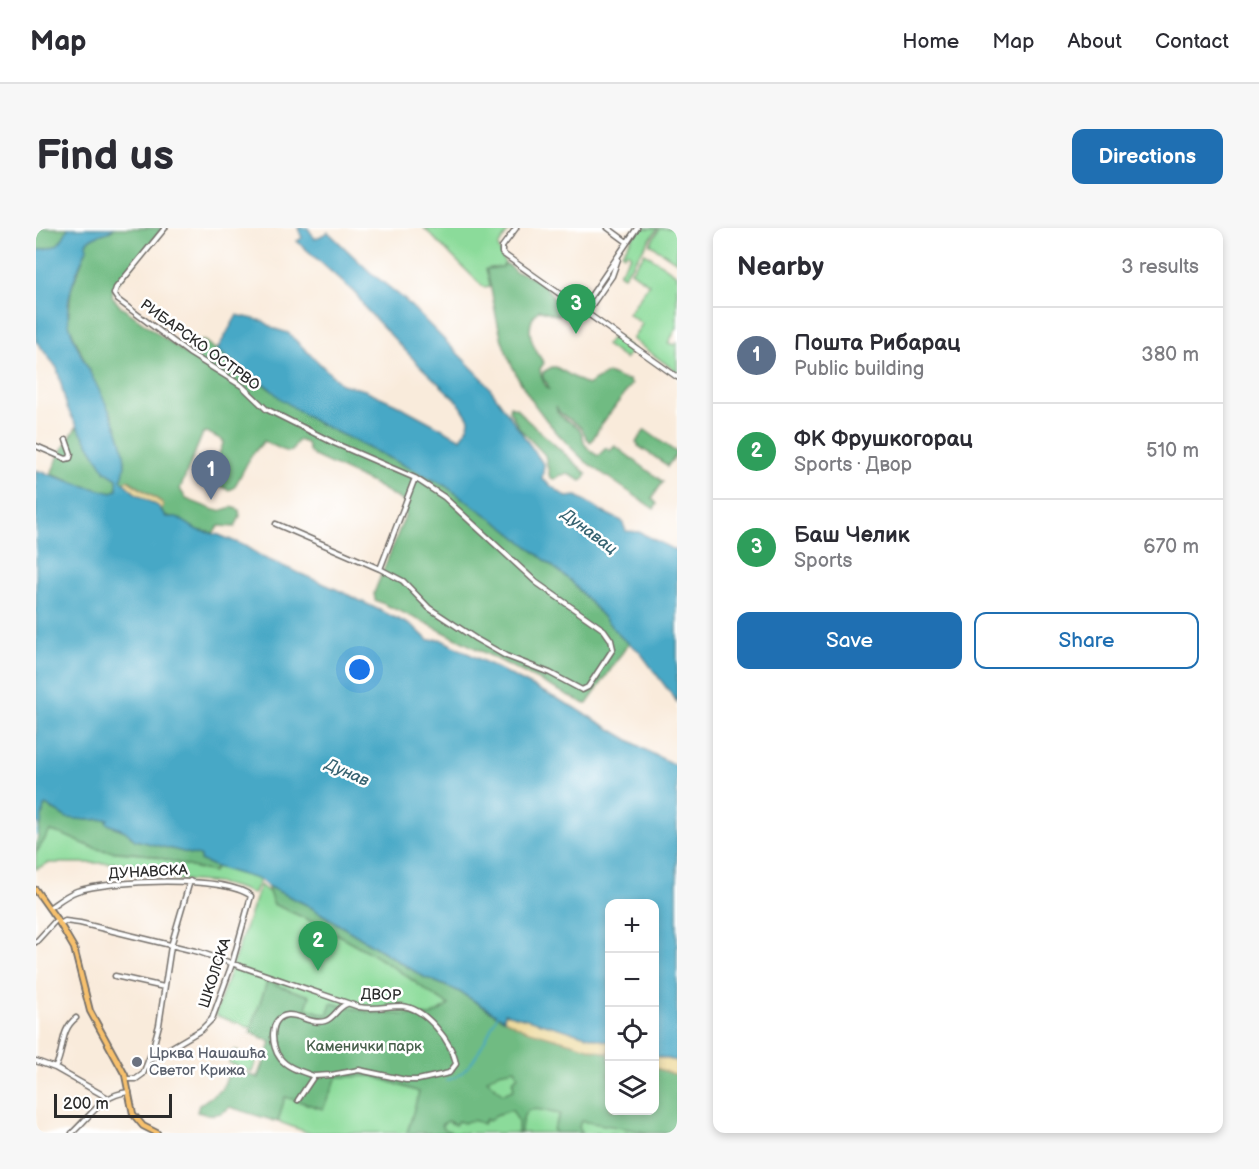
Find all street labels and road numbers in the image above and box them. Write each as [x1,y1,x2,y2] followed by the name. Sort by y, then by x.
[136,295,264,395] street label: РИБАРСКО ОСТРВО
[108,860,189,884] street label: ДУНАВСКА
[195,935,236,1011] street label: ШКОЛСКА
[360,985,402,1005] street label: ДВОР

